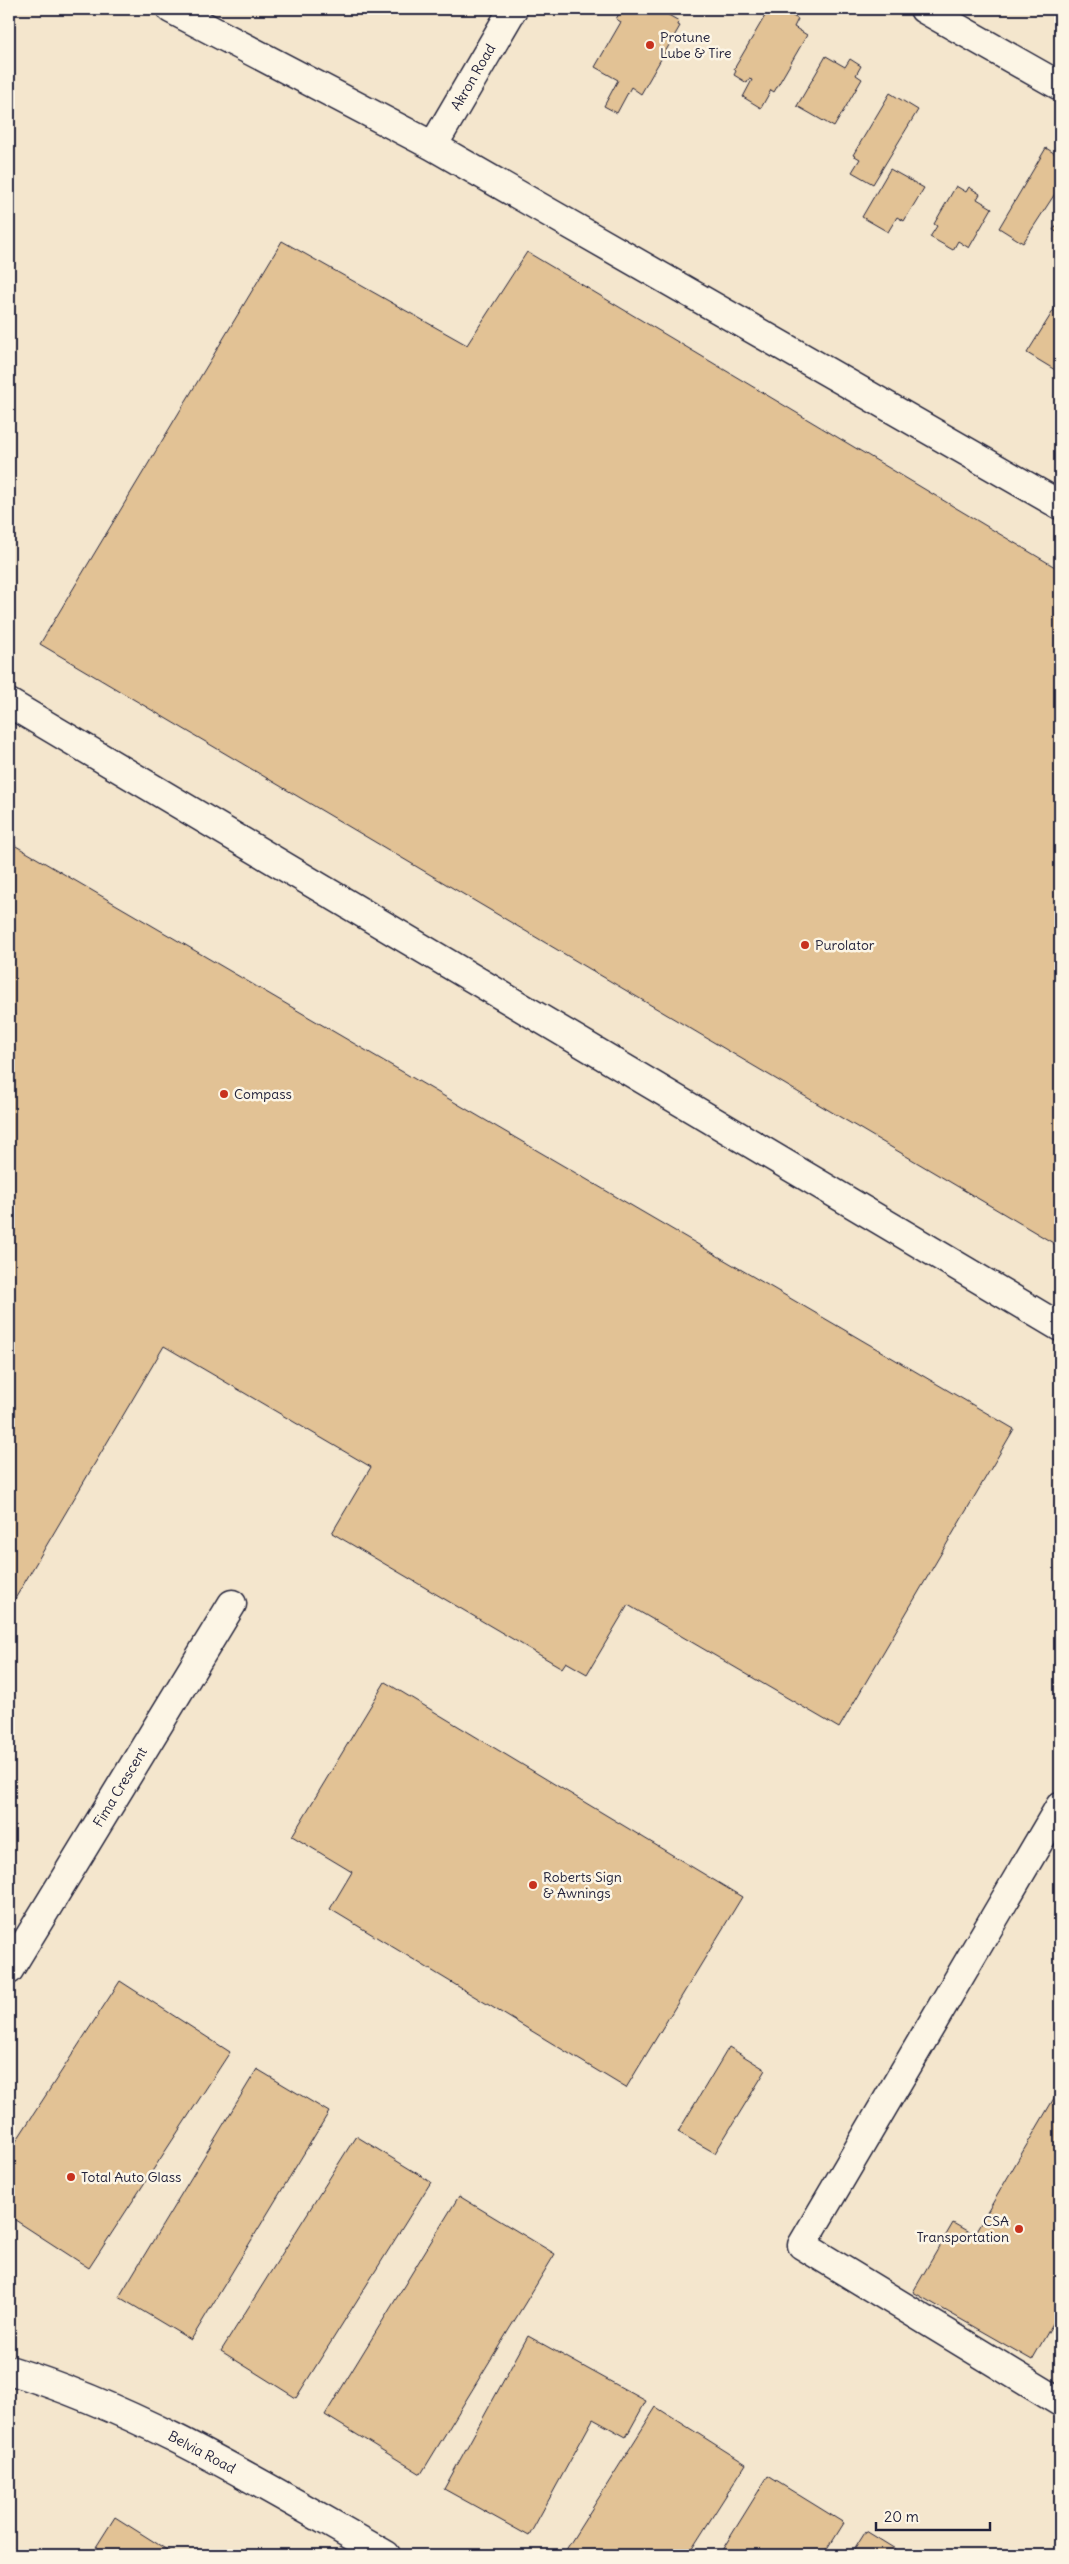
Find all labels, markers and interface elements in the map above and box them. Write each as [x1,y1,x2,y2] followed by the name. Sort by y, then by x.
[660,28,732,62] place label: Protune Lube & Tire
[644,39,656,51] marker: Protune Lube & Tire
[447,41,499,113] street label: Akron Road
[815,936,875,954] place label: Purolator
[799,939,811,951] marker: Purolator
[234,1085,292,1103] place label: Compass
[218,1088,230,1100] marker: Compass
[89,1744,151,1830] street label: Fima Crescent
[543,1868,622,1902] place label: Roberts Sign & Awnings
[527,1879,539,1891] marker: Roberts Sign & Awnings
[81,2168,181,2186] place label: Total Auto Glass
[65,2171,77,2183] marker: Total Auto Glass
[917,2212,1009,2246] place label: CSA Transportation
[1013,2223,1025,2235] marker: CSA Transportation
[165,2427,239,2477] street label: Belvia Road
[876,2499,990,2531] scale bar
[884,2507,919,2526] text: 20 m

